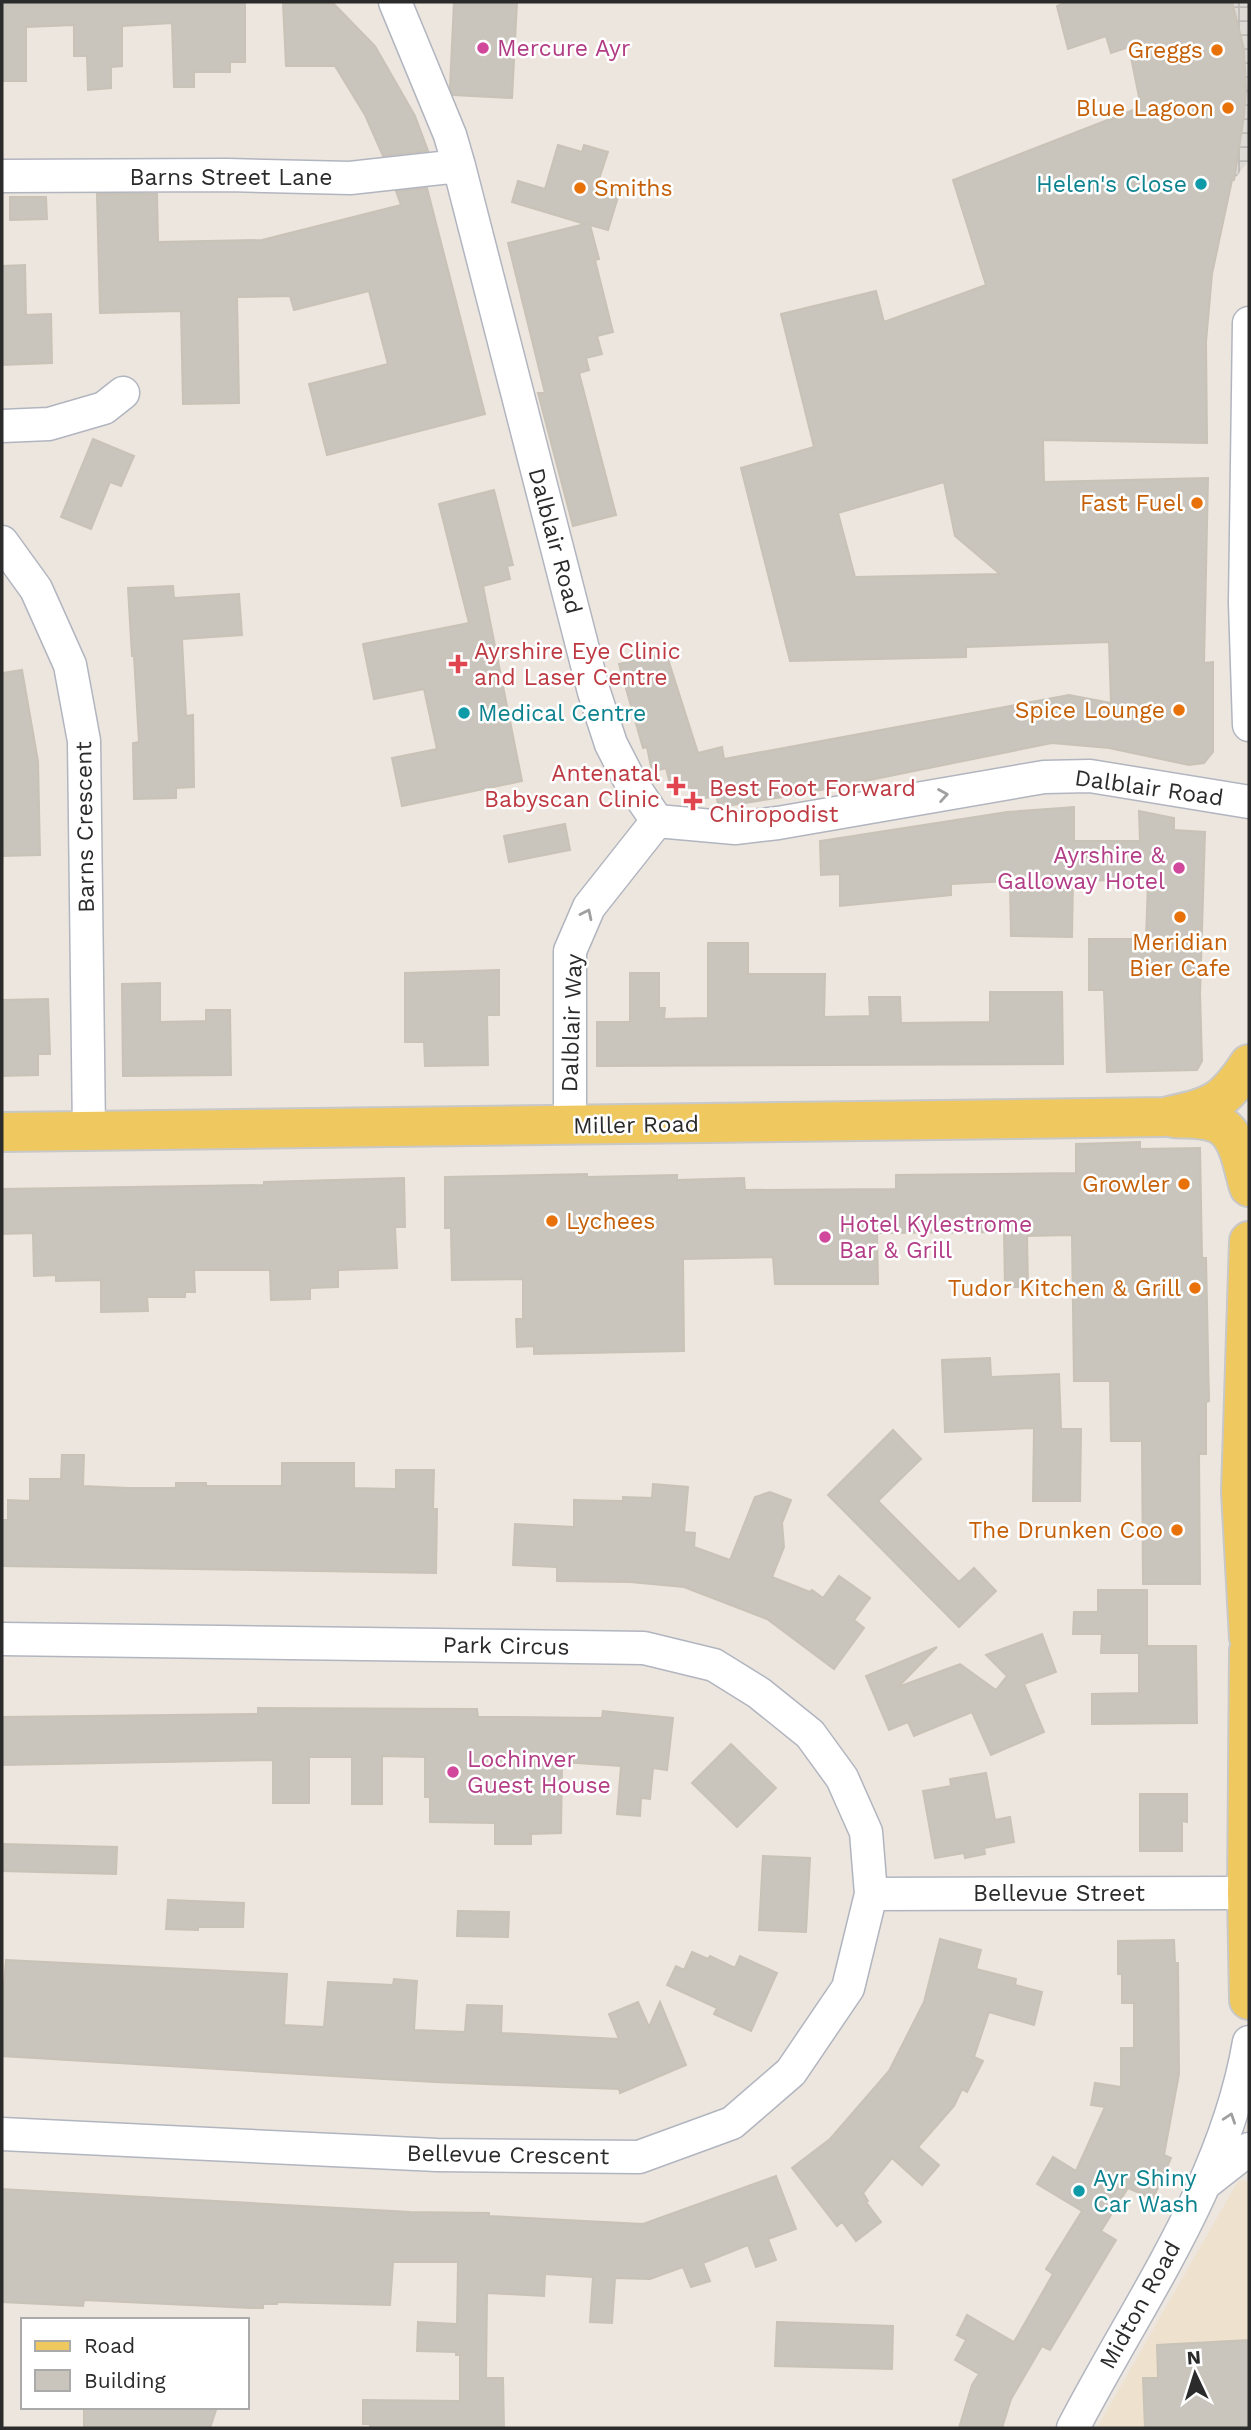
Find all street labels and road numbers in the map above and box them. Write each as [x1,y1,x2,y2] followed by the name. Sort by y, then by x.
[130,164,332,191] street label: Barns Street Lane
[523,465,587,617] street label: Dalblair Road
[70,741,100,913] street label: Barns Crescent
[1073,764,1225,812] street label: Dalblair Road
[556,953,588,1093] street label: Dalblair Way
[573,1110,699,1140] street label: Miller Road
[442,1631,570,1661] street label: Park Circus
[973,1880,1145,1907] street label: Bellevue Street
[406,2140,610,2170] street label: Bellevue Crescent
[1094,2236,1186,2374] street label: Midton Road

